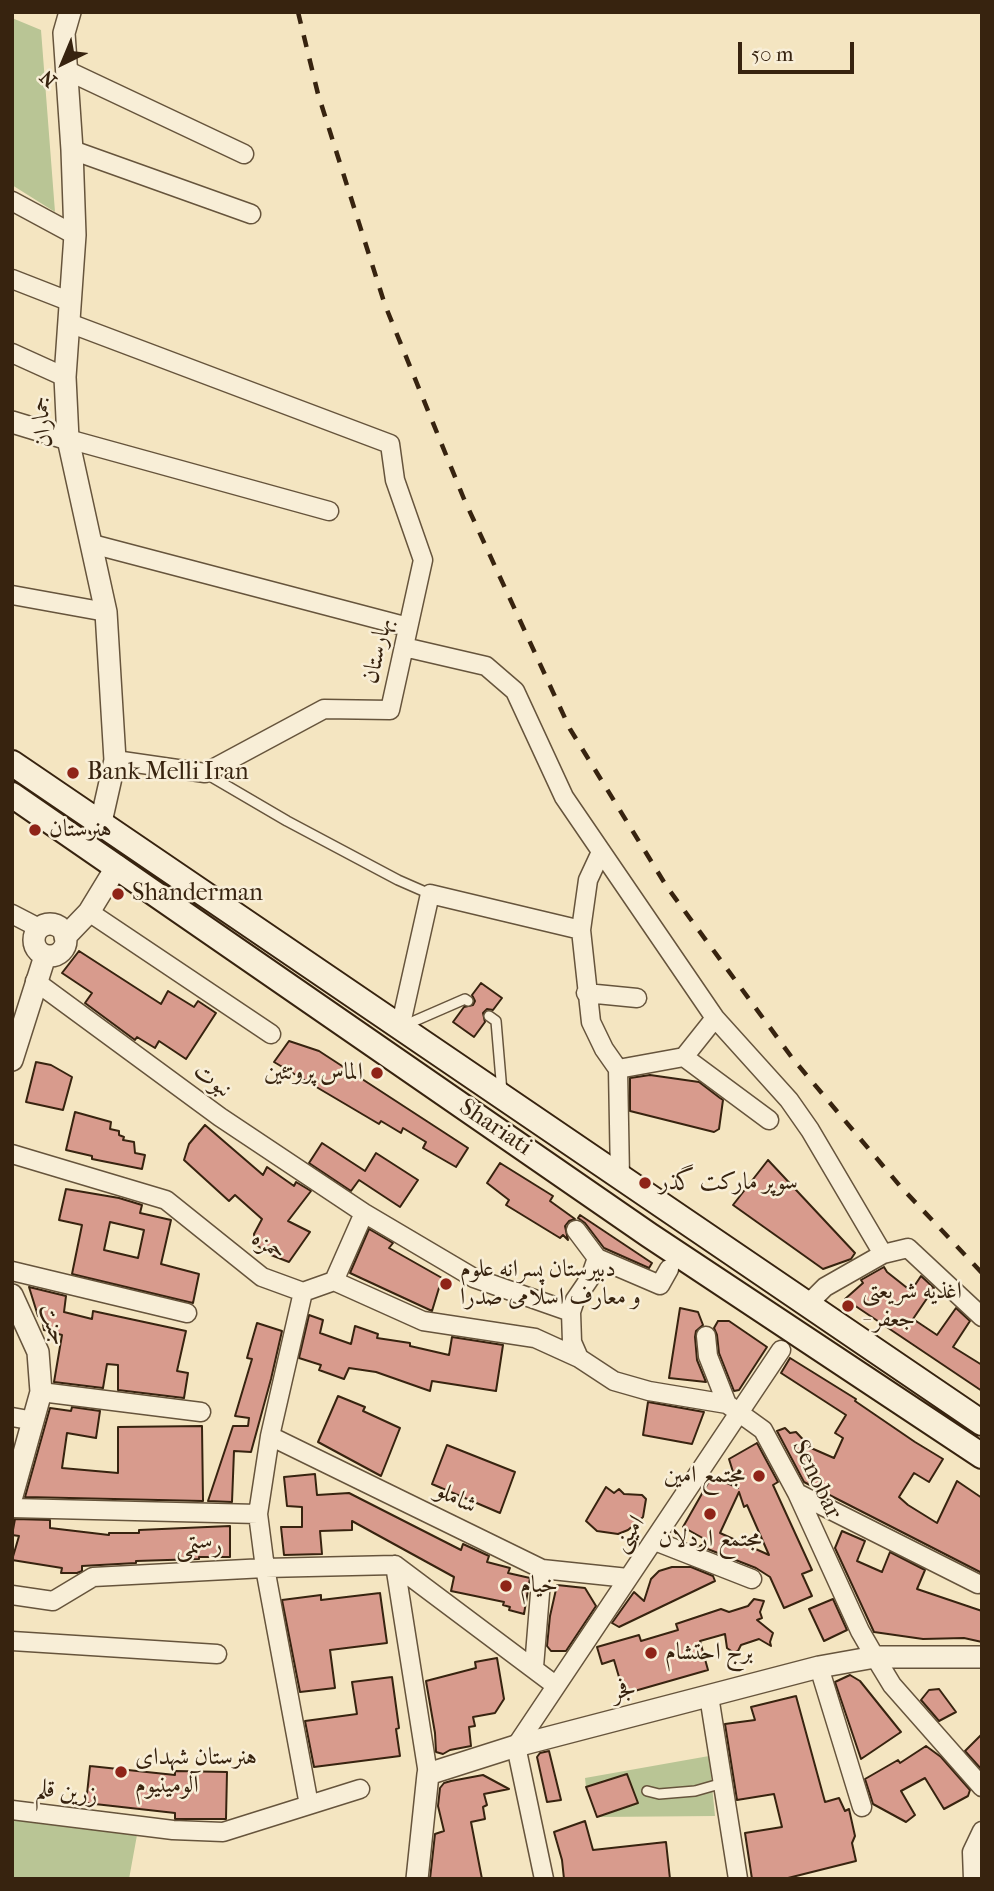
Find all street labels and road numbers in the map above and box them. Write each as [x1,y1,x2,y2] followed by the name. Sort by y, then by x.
[26,395,60,449] street label: جماران
[356,615,400,687] street label: بهارستان
[187,1057,237,1105] street label: نبوت
[453,1093,537,1163] street label: Shariati
[246,1224,290,1268] street label: حمزه
[31,1300,73,1350] street label: جنت
[785,1436,847,1524] street label: Senobar
[431,1477,481,1521] street label: شاملو
[606,1510,652,1558] street label: امینی
[175,1531,223,1563] street label: رستمی
[609,1674,639,1708] street label: فجر
[35,1775,99,1811] street label: زرین قلم

